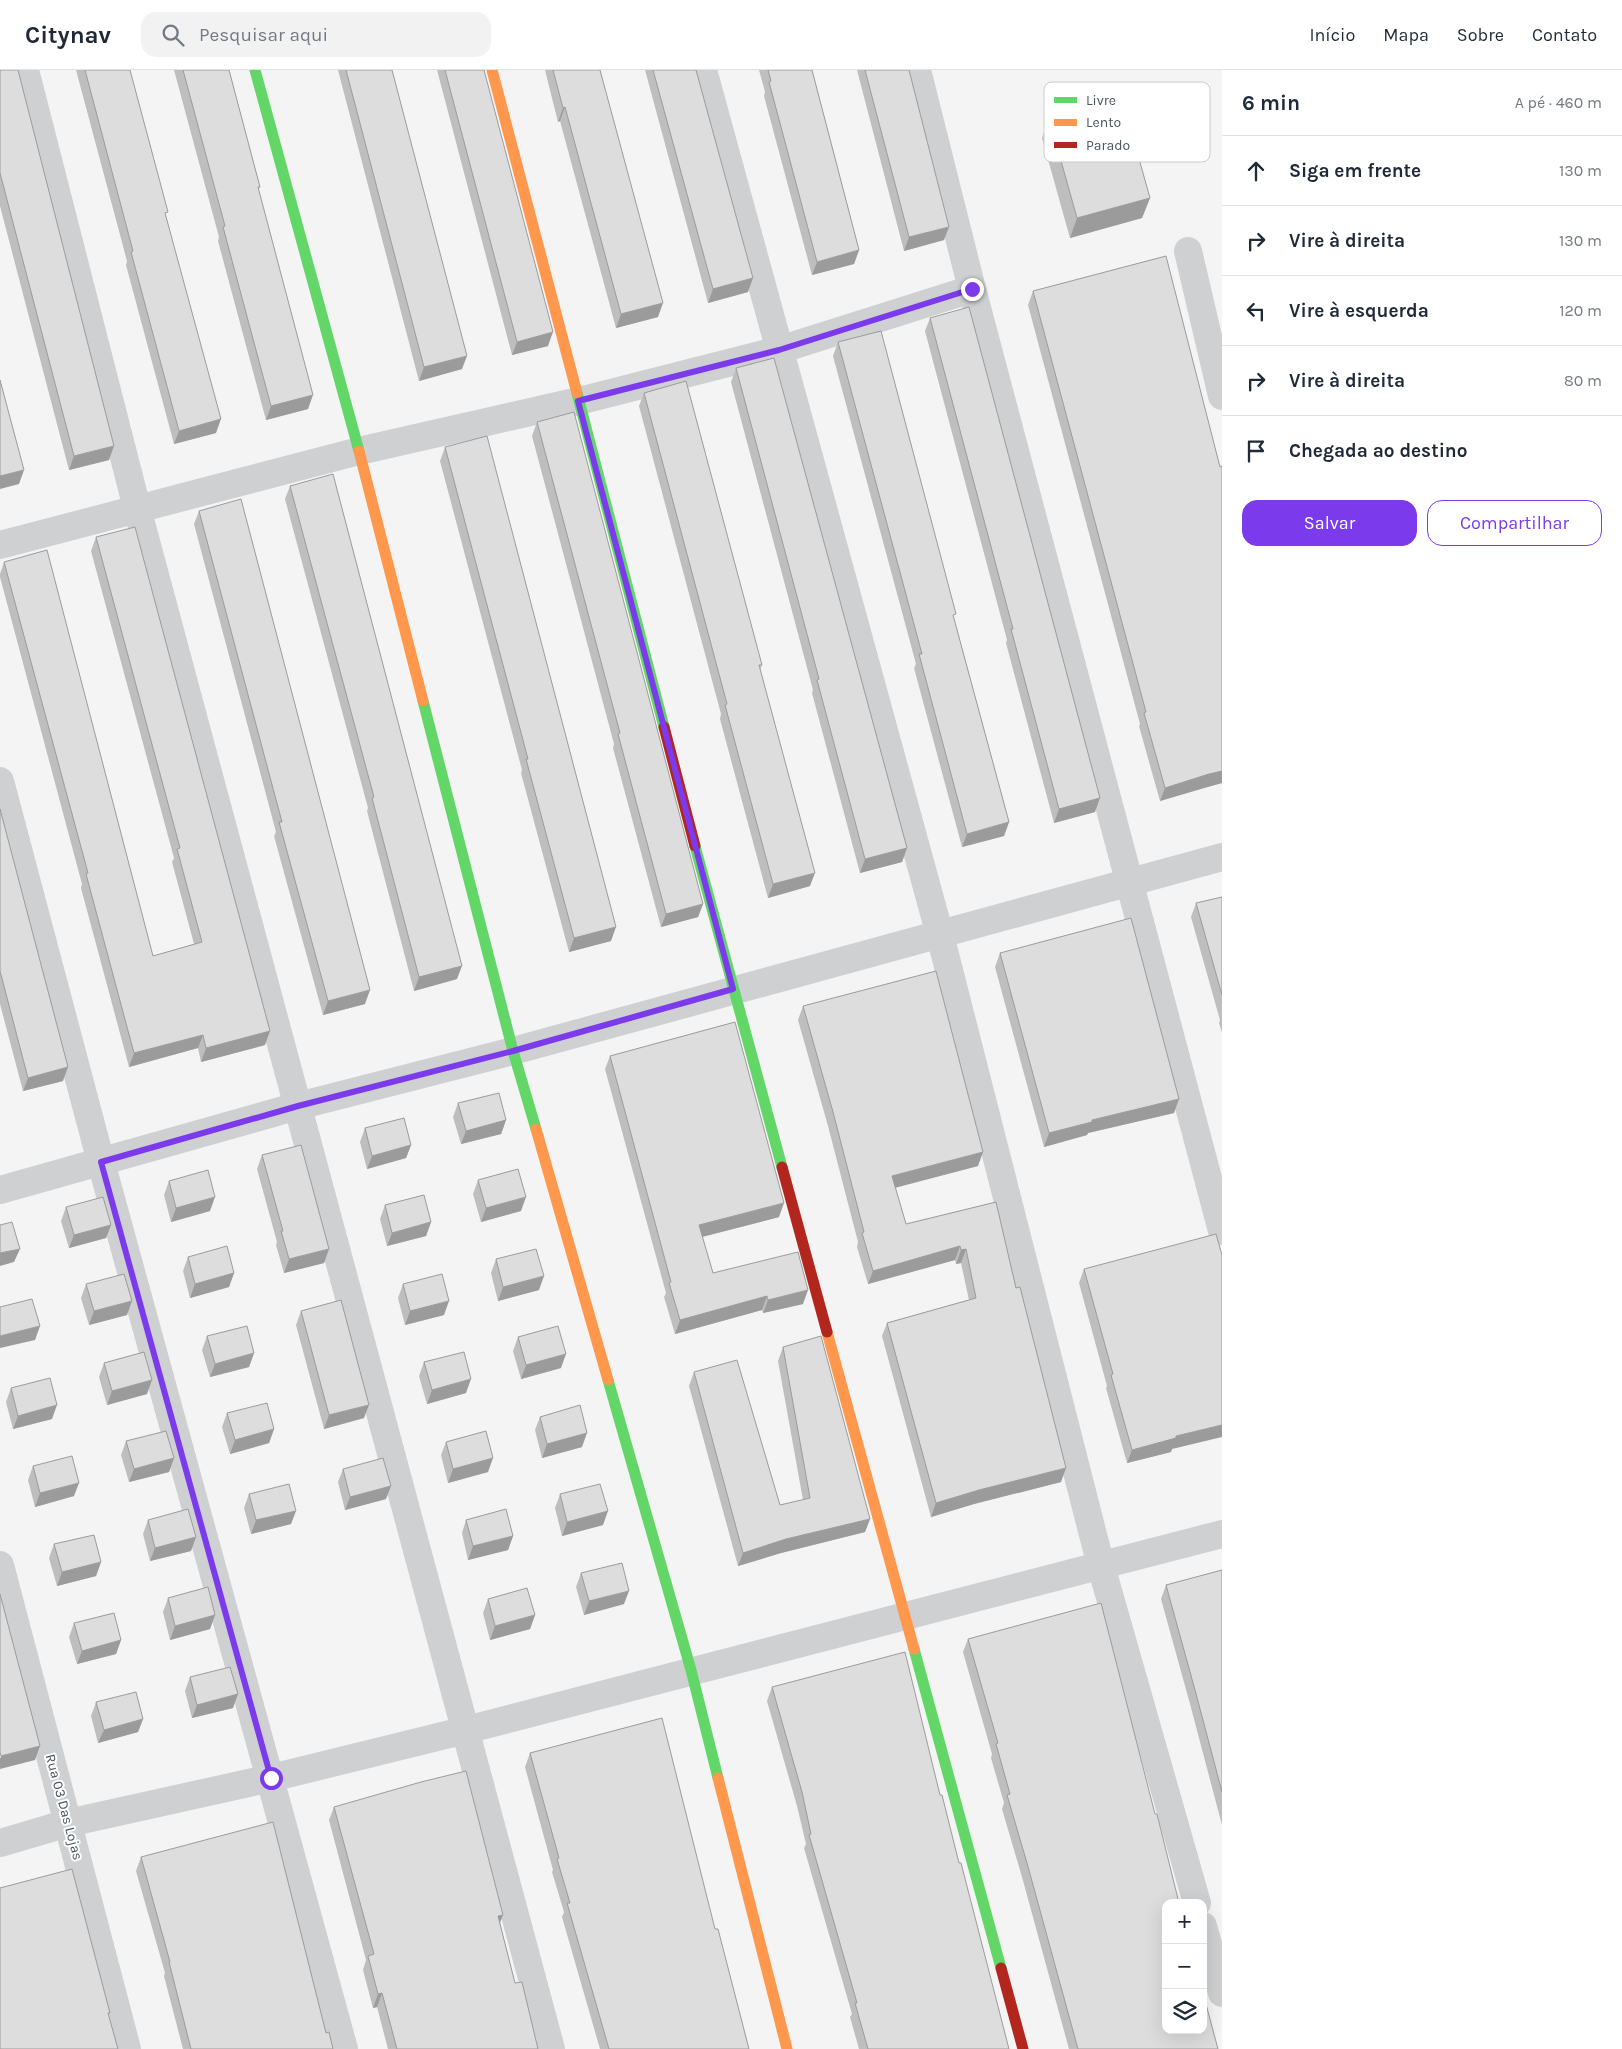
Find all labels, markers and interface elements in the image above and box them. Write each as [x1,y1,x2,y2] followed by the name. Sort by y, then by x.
[141,12,491,57] search box
[25,21,111,49] text: Citynav
[159,21,187,49] icon: search
[199,24,328,46] text: Pesquisar aqui
[1309,24,1355,46] text: Início
[1383,24,1429,46] text: Mapa
[1457,24,1504,46] text: Sobre
[1532,24,1597,46] text: Contato
[1044,82,1210,162] legend
[1242,91,1300,115] text: 6 min
[1086,92,1116,109] text: Livre
[1515,93,1602,112] text: A pé · 460 m
[1086,114,1121,131] text: Lento
[1086,137,1130,154] text: Parado
[1242,157,1270,185] icon: ahead
[1289,160,1421,182] text: Siga em frente
[1559,161,1602,180] text: 130 m
[1242,227,1270,255] icon: right
[1289,230,1405,252] text: Vire à direita
[1559,231,1602,250] text: 130 m
[961,278,984,301] route end
[1242,297,1270,325] icon: left
[1289,300,1429,322] text: Vire à esquerda
[1559,301,1602,320] text: 120 m
[1242,367,1270,395] icon: right
[1289,370,1405,392] text: Vire à direita
[1564,371,1602,390] text: 80 m
[1242,437,1270,465] icon: arrive
[1289,440,1467,462] text: Chegada ao destino
[1242,500,1417,546] button: Salvar
[1427,500,1602,546] button: Compartilhar
[42,1752,86,1862] street label: Rua 03 Das Lojas
[260,1767,283,1790] route start
[1162,1899,1207,2034] map controls
[1162,1899,1207,1944] button: +
[1162,1944,1207,1989] button: −
[1162,1989,1207,2034] button: layers

